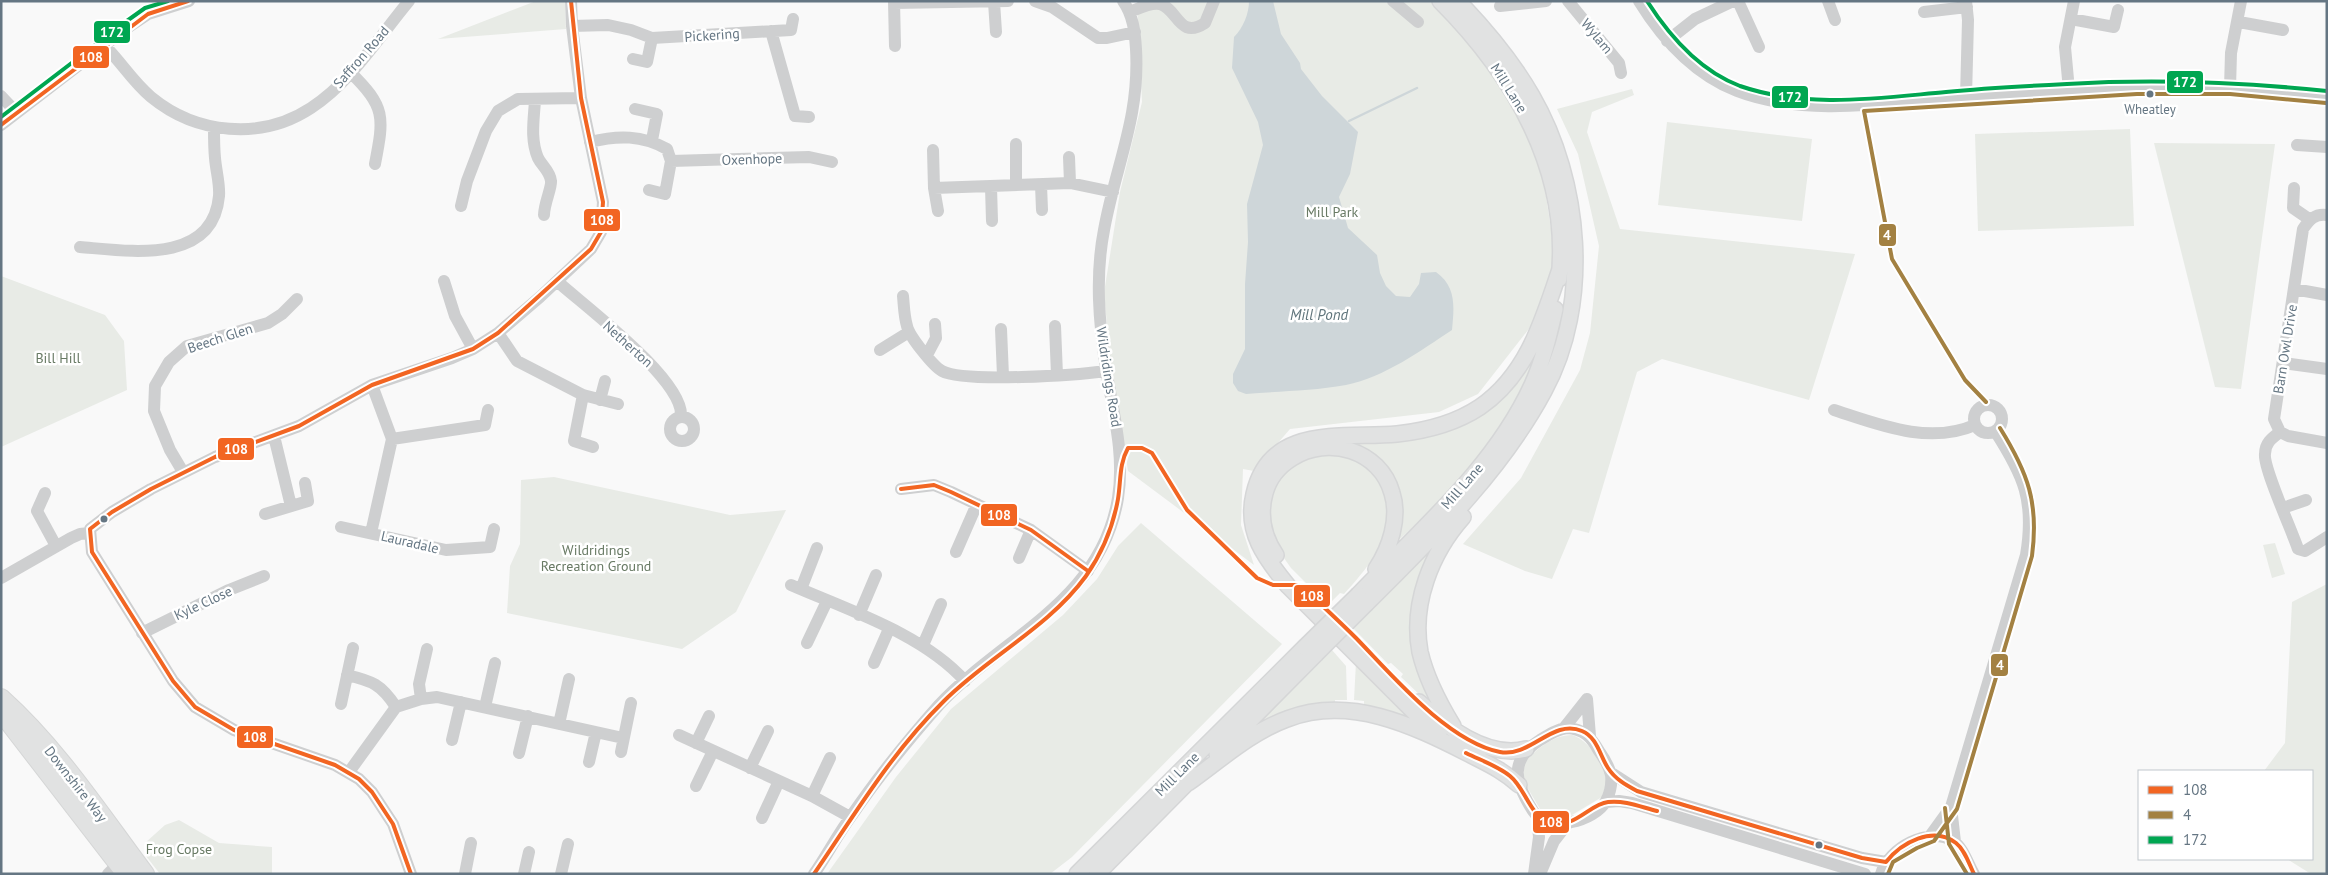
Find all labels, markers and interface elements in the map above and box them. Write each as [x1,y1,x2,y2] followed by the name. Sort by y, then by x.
[1577,15,1617,57] street label: Wylam
[93,20,131,44] line badge: 172
[329,22,393,92] street label: Saffron Road
[100,23,124,41] text: 172
[684,24,740,46] street label: Pickering
[72,45,110,69] line badge: 108
[79,48,103,66] text: 108
[1487,60,1531,116] street label: Mill Lane
[2166,70,2204,94] line badge: 172
[2173,73,2197,91] text: 172
[1771,85,1809,109] line badge: 172
[1778,88,1802,106] text: 172
[2145,89,2155,99] marker: Wheatley
[2124,101,2176,118] place label: Wheatley
[721,149,783,169] street label: Oxenhope
[1306,203,1359,221] park label: Mill Park
[583,208,621,232] line badge: 108
[590,211,614,229] text: 108
[1878,223,1897,247] line badge: 4
[1883,226,1891,244] text: 4
[2269,303,2301,395] street label: Barn Owl Drive
[1290,305,1348,324] water label: Mill Pond
[599,317,657,371] street label: Netherton
[185,319,255,357] street label: Beech Glen
[1092,326,1126,428] street label: Wildridings Road
[35,349,81,367] park label: Bill Hill
[217,437,255,461] line badge: 108
[224,440,248,458] text: 108
[1437,459,1487,513] street label: Mill Lane
[980,503,1018,527] line badge: 108
[987,506,1011,524] text: 108
[99,514,109,524] unlabelled marker
[379,527,441,557] street label: Lauradale
[541,541,651,575] park label: Wildridings Recreation Ground
[171,582,235,624] street label: Kyle Close
[1293,584,1331,608] line badge: 108
[1300,587,1324,605] text: 108
[1990,653,2009,677] line badge: 4
[1996,656,2004,674] text: 4
[236,725,274,749] line badge: 108
[243,728,267,746] text: 108
[41,742,112,826] street label: Downshire Way
[1151,748,1203,800] street label: Mill Lane
[2138,770,2313,860] legend
[2183,780,2208,799] text: 108
[2183,805,2191,824] text: 4
[1532,810,1570,834] line badge: 108
[1539,813,1563,831] text: 108
[2183,830,2208,849] text: 172
[146,840,212,858] park label: Frog Copse
[1814,840,1824,850] unlabelled marker

